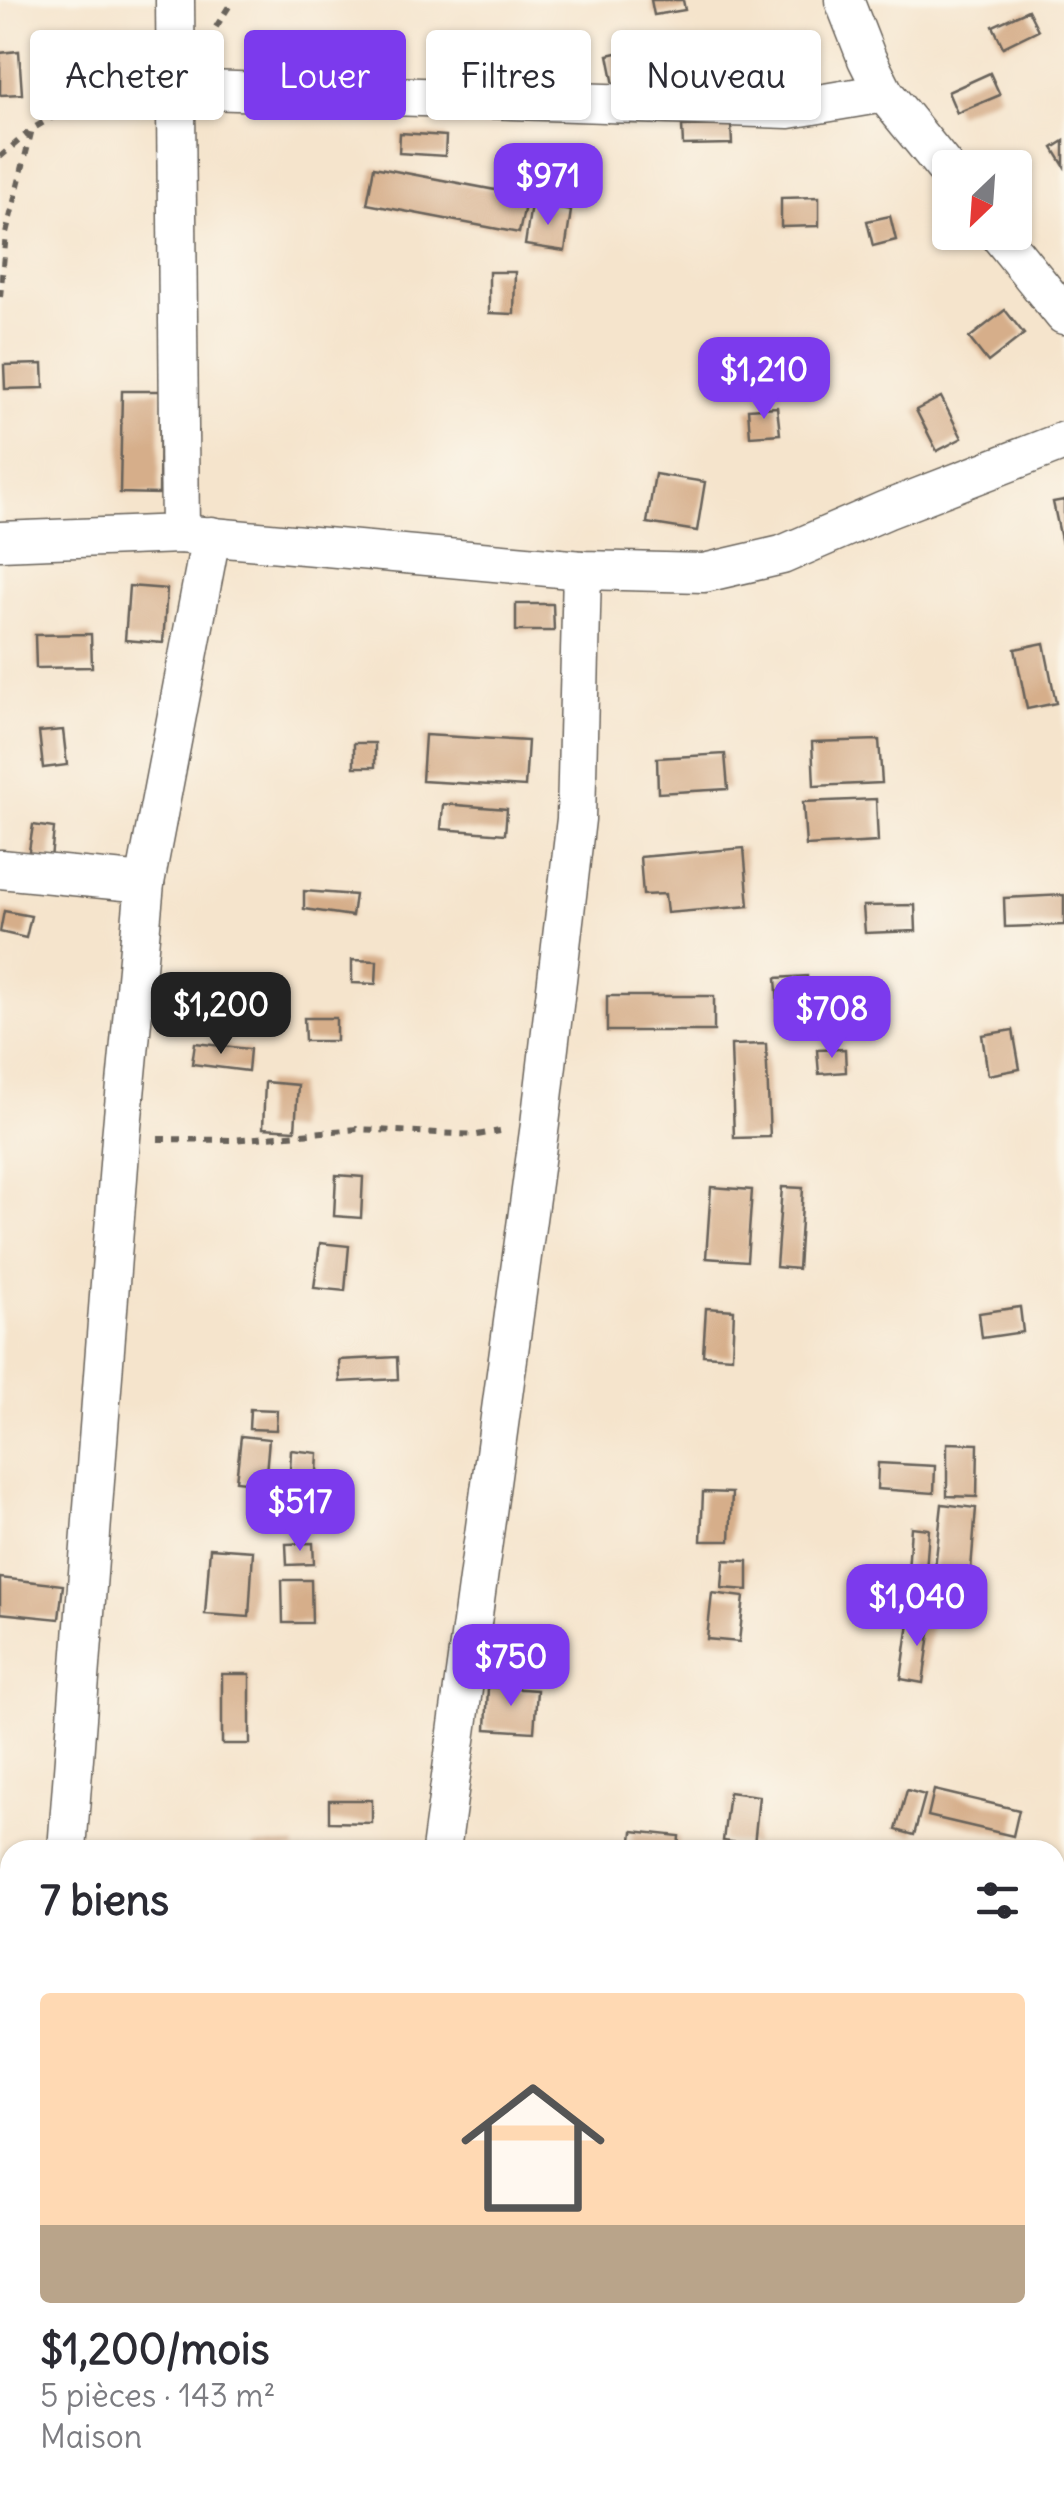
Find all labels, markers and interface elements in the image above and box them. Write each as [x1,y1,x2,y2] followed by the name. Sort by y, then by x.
[30,30,224,120] chip: Acheter
[244,30,406,120] chip: Louer
[426,30,591,120] chip: Filtres
[611,30,821,120] chip: Nouveau
[489,143,607,228] pin: $971
[932,150,1032,250] north arrow
[932,150,1032,250] map controls
[516,155,580,196] text: $971
[683,337,845,422] pin: $1,210
[720,349,808,390] text: $1,210
[140,972,302,1057] pin: $1,200
[773,976,891,1061] pin: $708
[173,984,269,1025] text: $1,200
[796,988,868,1029] text: $708
[241,1469,359,1554] pin: $517
[268,1481,332,1522] text: $517
[836,1564,998,1649] pin: $1,040
[868,1576,966,1617] text: $1,040
[452,1624,570,1709] pin: $750
[475,1636,547,1677] text: $750
[970,1873,1025,1928] icon: filters
[40,1874,169,1926] text: 7 biens
[443,2058,623,2238] icon: home
[40,2323,270,2375] text: $1,200/mois
[40,2375,276,2416] text: 5 pièces · 143 m²
[40,2416,142,2457] text: Maison

